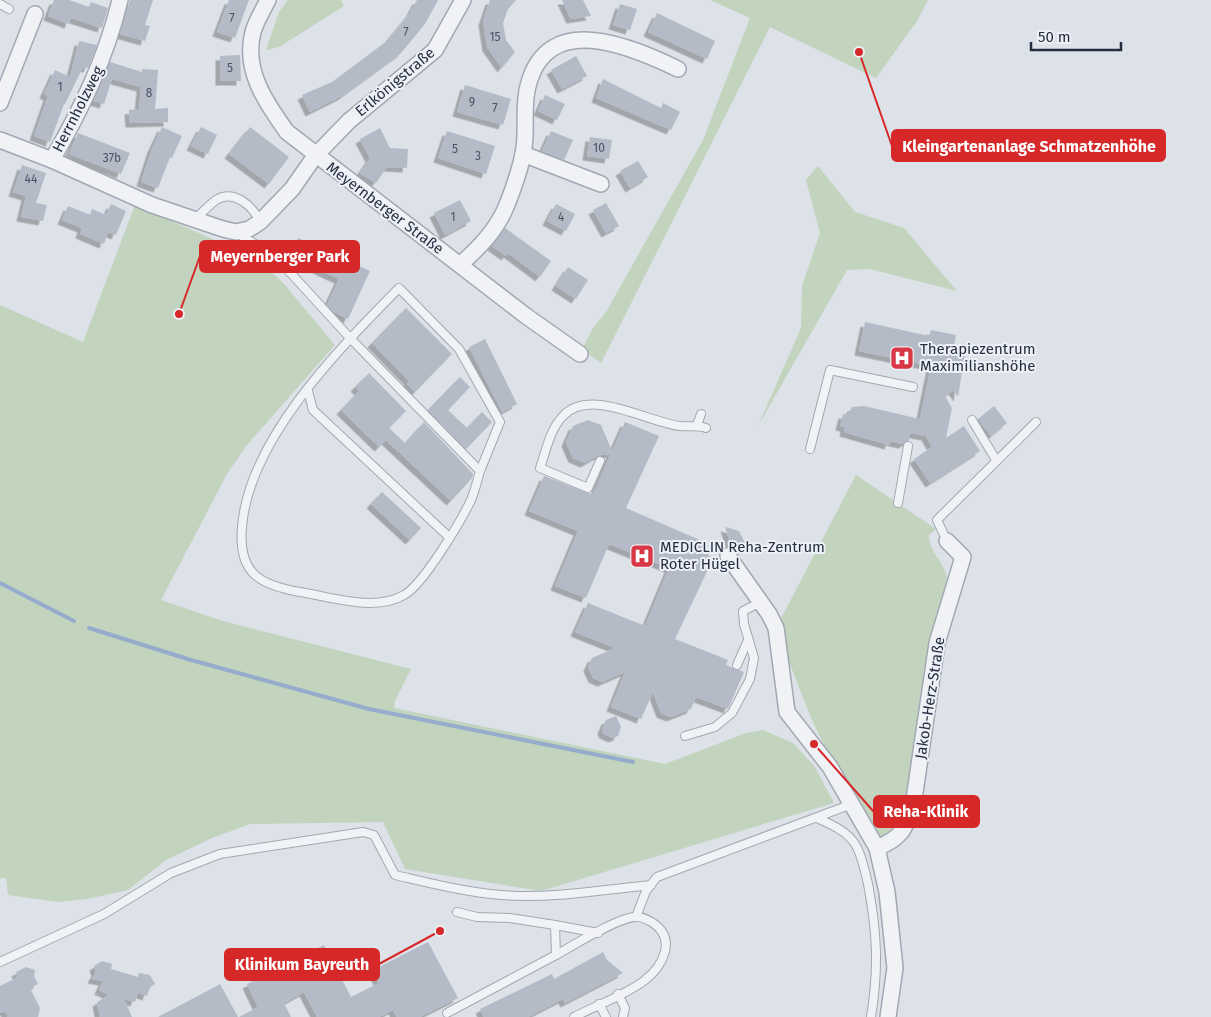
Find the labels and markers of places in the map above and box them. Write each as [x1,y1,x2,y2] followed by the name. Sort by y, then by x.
[892,130,1165,161] callout: Kleingartenanlage Schmatzenhöhe
[200,241,359,272] callout: Meyernberger Park
[920,340,1036,375] place label: Therapiezentrum Maximilianshöhe
[889,345,915,371] hospital icon: Therapiezentrum Maximilianshöhe
[660,538,825,573] place label: MEDICLIN Reha-Zentrum Roter Hügel
[629,543,655,569] hospital icon: MEDICLIN Reha-Zentrum Roter Hügel
[874,796,979,827] callout: Reha-Klinik
[225,949,379,980] callout: Klinikum Bayreuth

